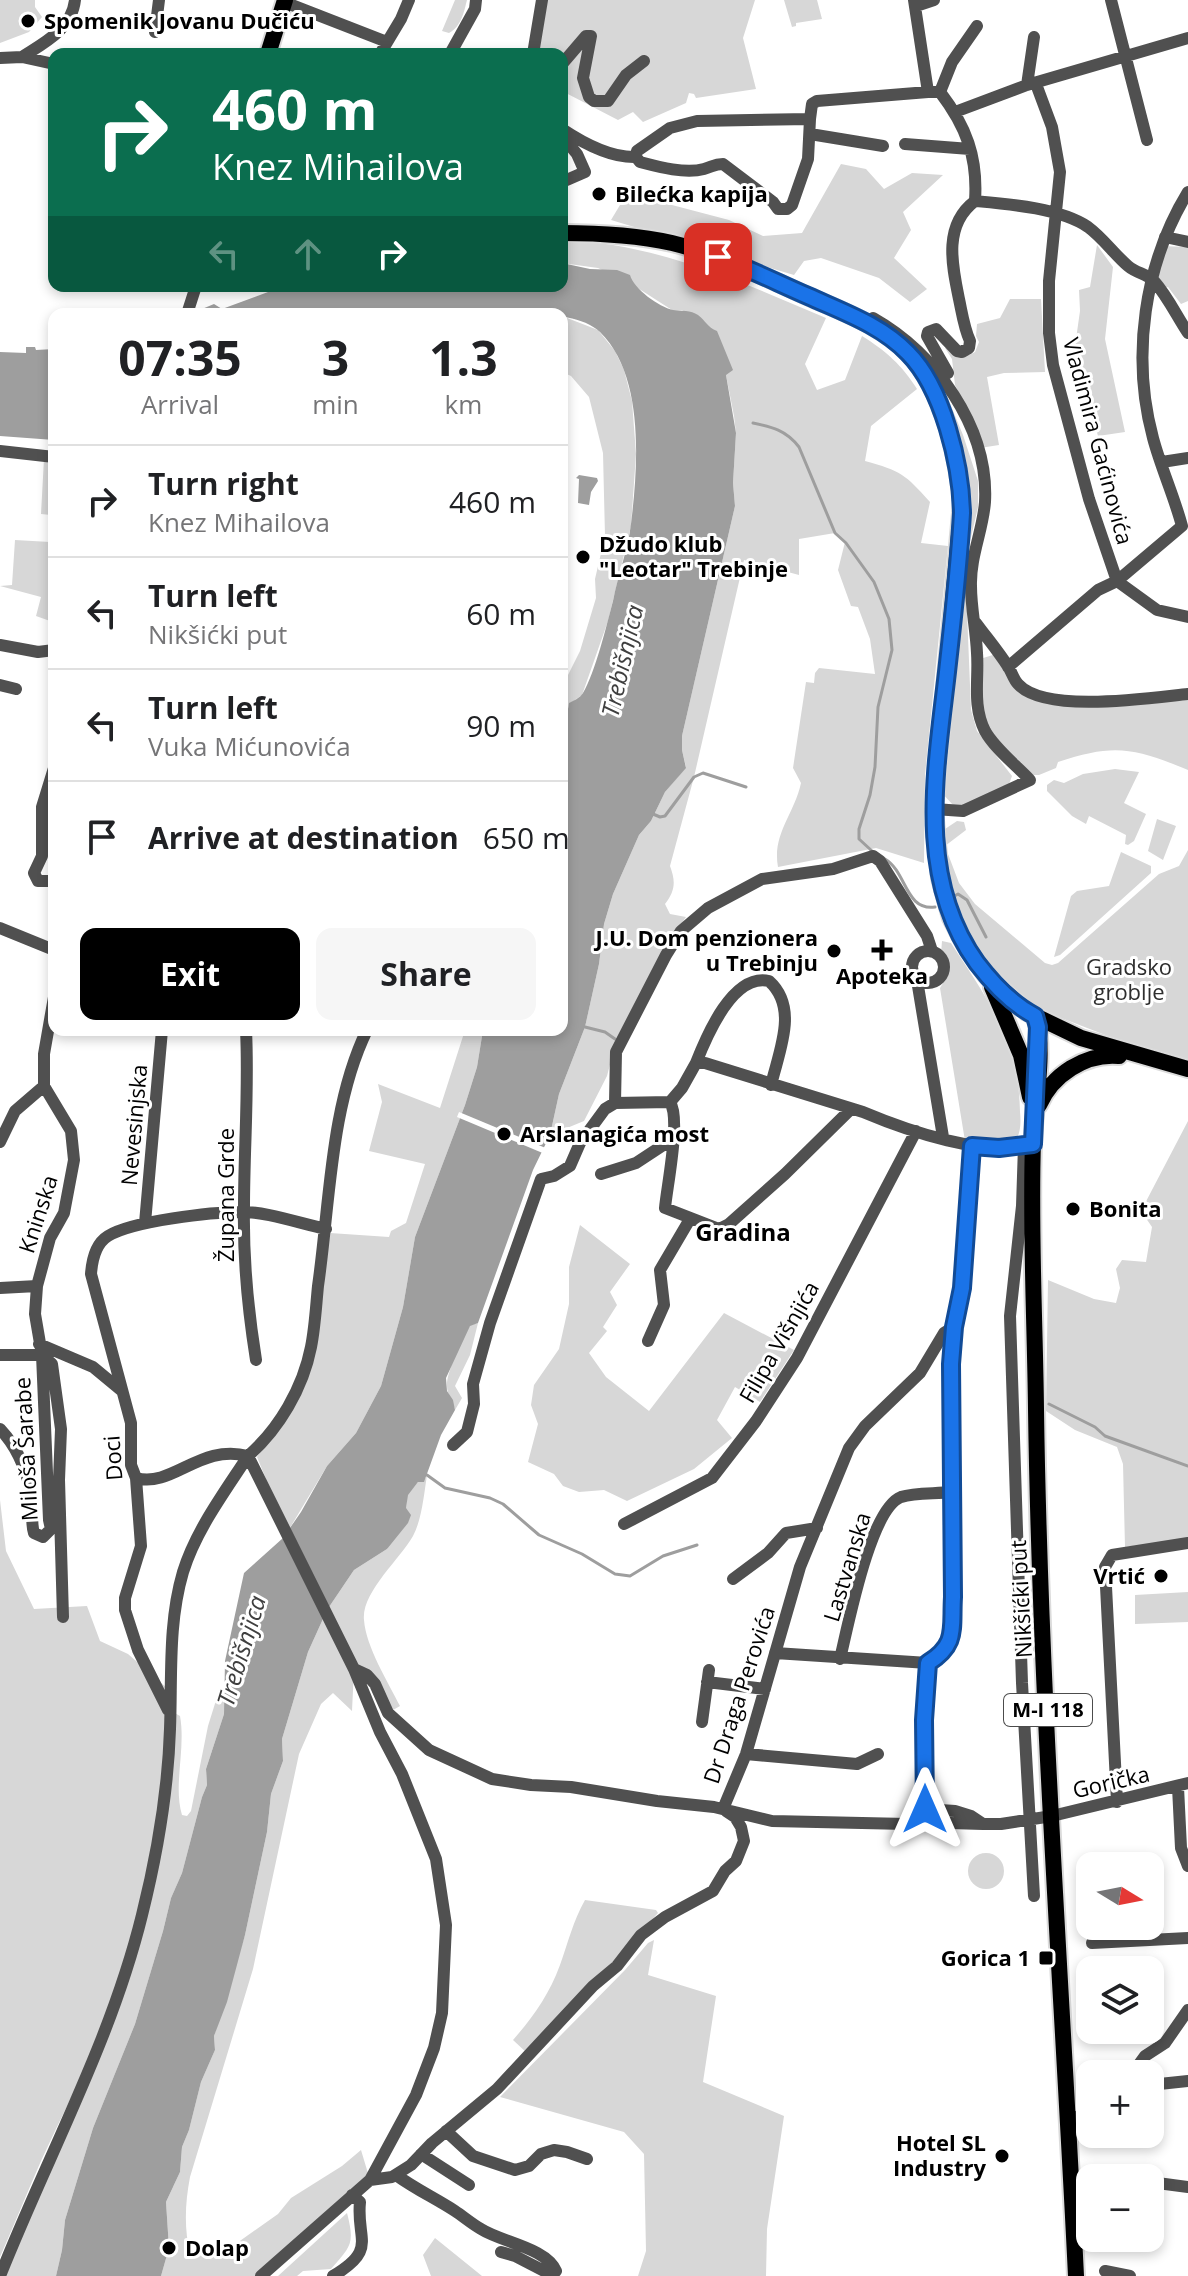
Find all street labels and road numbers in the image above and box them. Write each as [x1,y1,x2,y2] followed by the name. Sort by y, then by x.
[1057,334,1141,548] street label: Vladimira Gaćinovića
[113,1063,153,1187] street label: Nevesinjska
[210,1128,240,1262] street label: Župana Grde
[10,1171,64,1257] street label: Kninska
[731,1275,825,1408] street label: Filipa Višnjića
[6,1376,44,1522] street label: Miloša Šarabe
[95,1434,129,1482] street label: Doci
[815,1508,877,1625] street label: Lastvanska
[1002,1539,1038,1659] street label: Nikšićki put
[695,1602,781,1787] street label: Dr Draga Perovića
[1004,1694,1092,1726] road number: M-I 118
[1069,1758,1152,1804] street label: Gorička

